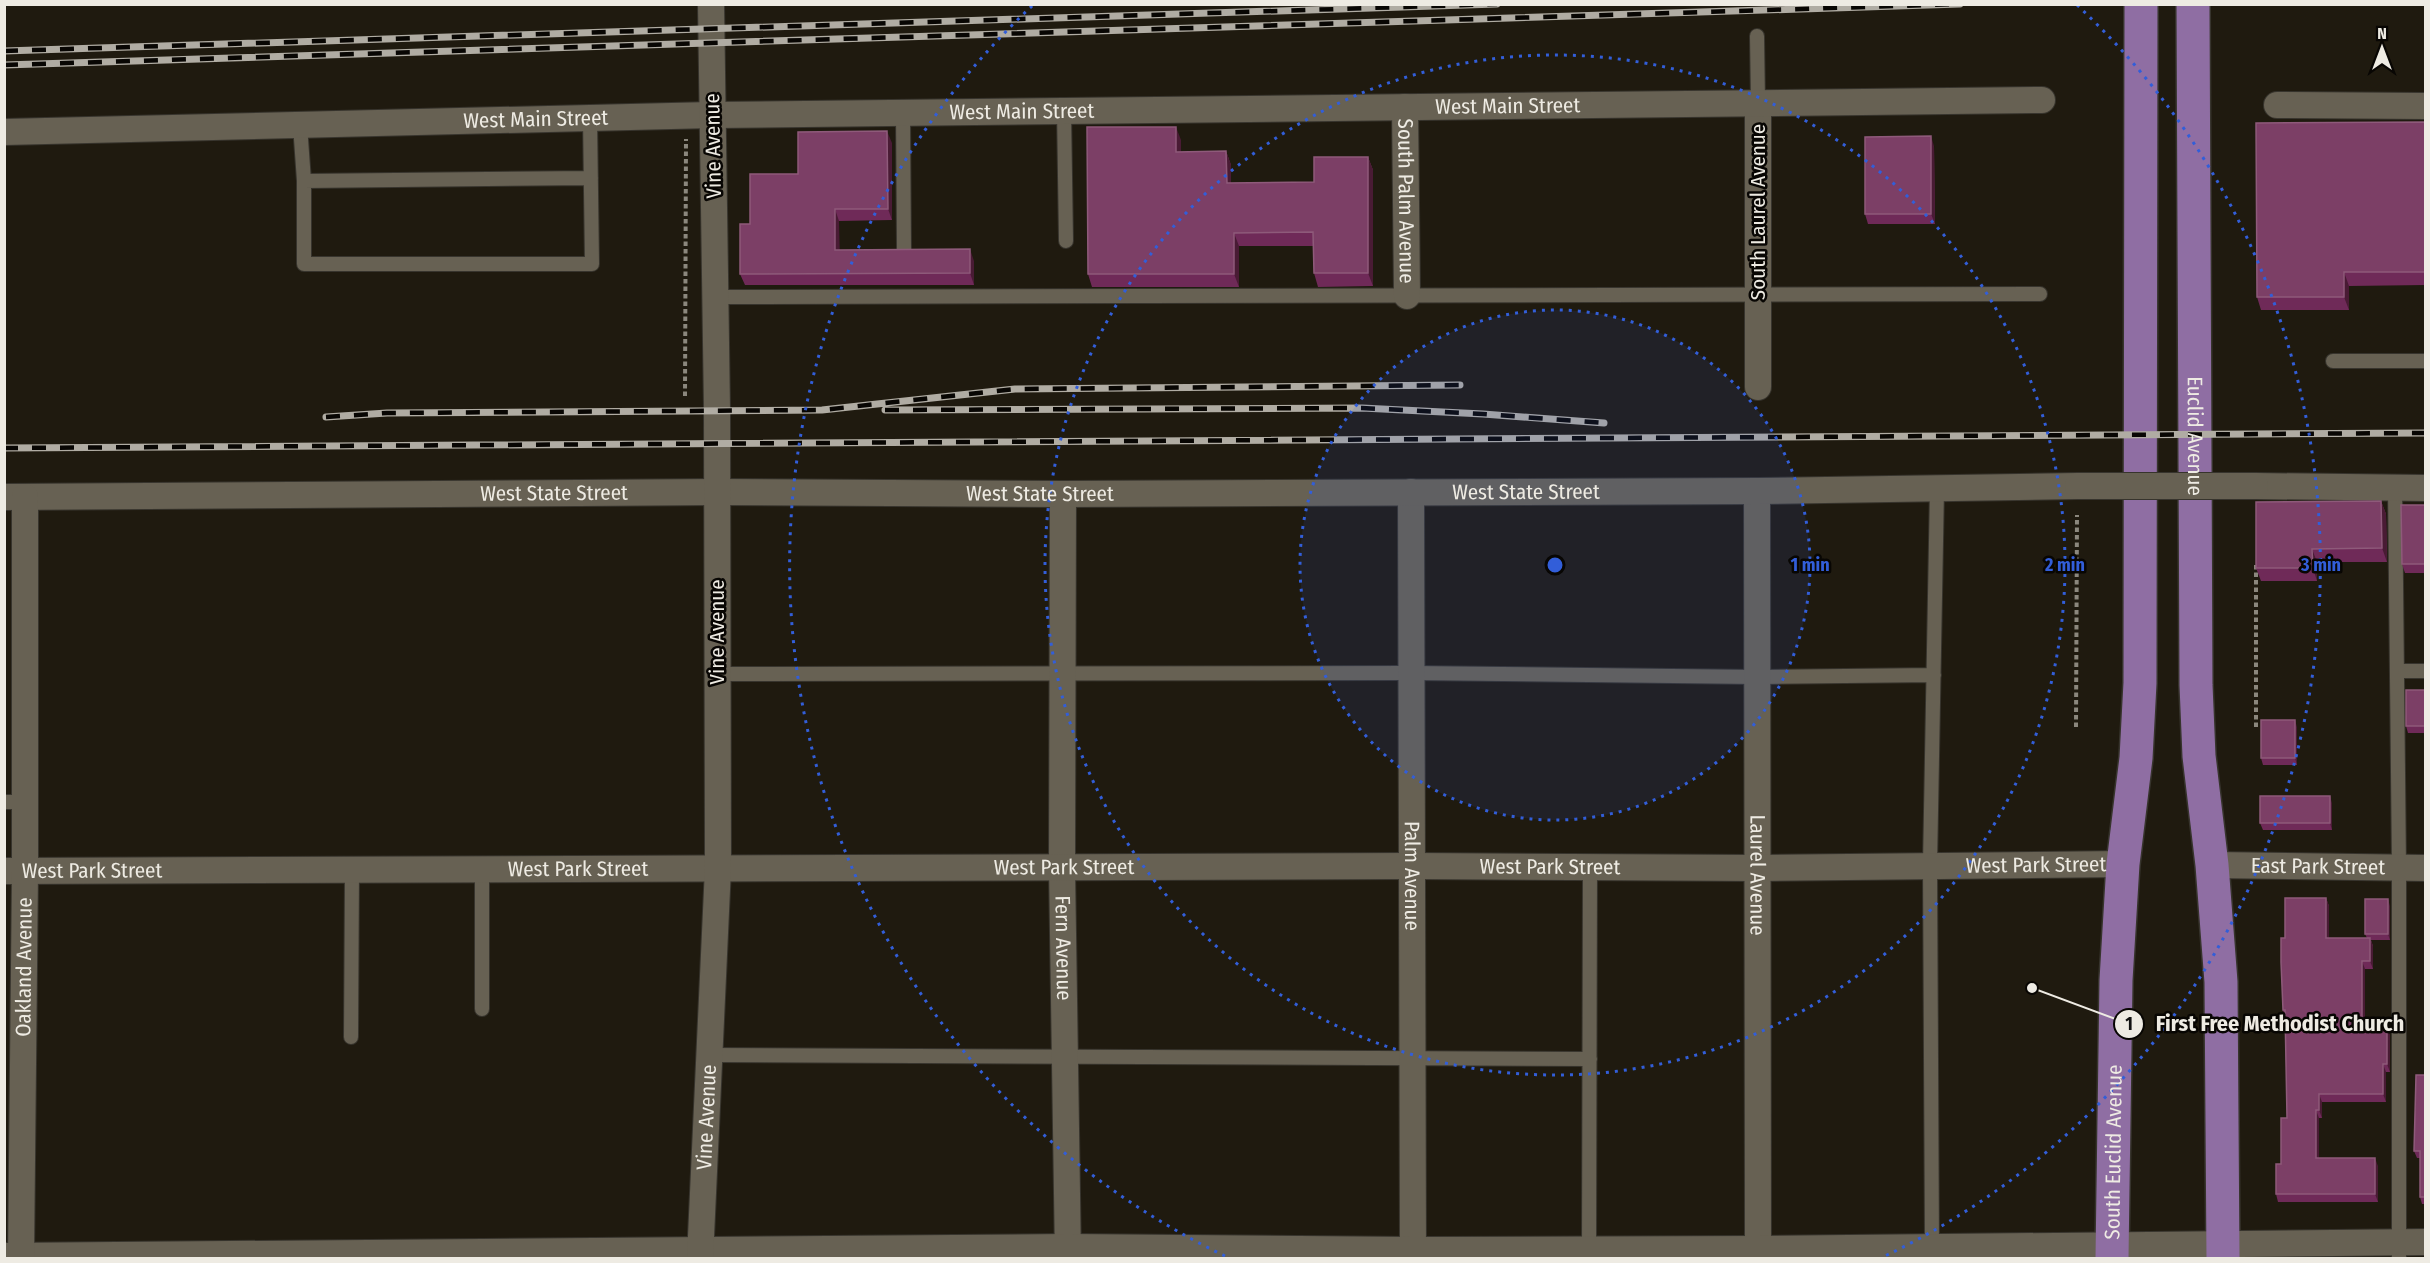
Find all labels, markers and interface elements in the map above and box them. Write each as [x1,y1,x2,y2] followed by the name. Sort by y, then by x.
[2352,18,2412,78] north arrow
[2377,24,2387,43] text: N
[1435,92,1580,120] street label: West Main Street
[699,93,727,199] street label: Vine Avenue
[949,98,1094,125] street label: West Main Street
[463,104,609,134] street label: West Main Street
[1392,118,1420,284] street label: South Palm Avenue
[1745,124,1771,300] street label: South Laurel Avenue
[2182,376,2208,496] street label: Euclid Avenue
[1452,479,1600,505] street label: West State Street
[480,480,628,507] street label: West State Street
[966,480,1114,507] street label: West State Street
[1790,554,1830,576] text: 1 min
[2044,554,2085,576] text: 2 min
[2300,554,2341,576] text: 3 min
[1545,555,1565,575] centre of rings
[704,579,730,685] street label: Vine Avenue
[1744,814,1771,936] street label: Laurel Avenue
[1399,821,1425,931] street label: Palm Avenue
[1966,851,2107,879] street label: West Park Street
[1480,853,1621,880] street label: West Park Street
[2251,853,2386,880] street label: East Park Street
[994,854,1134,880] street label: West Park Street
[508,856,648,882] street label: West Park Street
[22,857,162,884] street label: West Park Street
[1049,895,1077,1001] street label: Fern Avenue
[10,897,38,1037] street label: Oakland Avenue
[2114,1004,2416,1044] callout: First Free Methodist Church
[2156,1010,2404,1037] text: First Free Methodist Church
[2125,1013,2133,1035] text: 1
[691,1064,722,1170] street label: Vine Avenue
[2099,1064,2128,1240] street label: South Euclid Avenue

